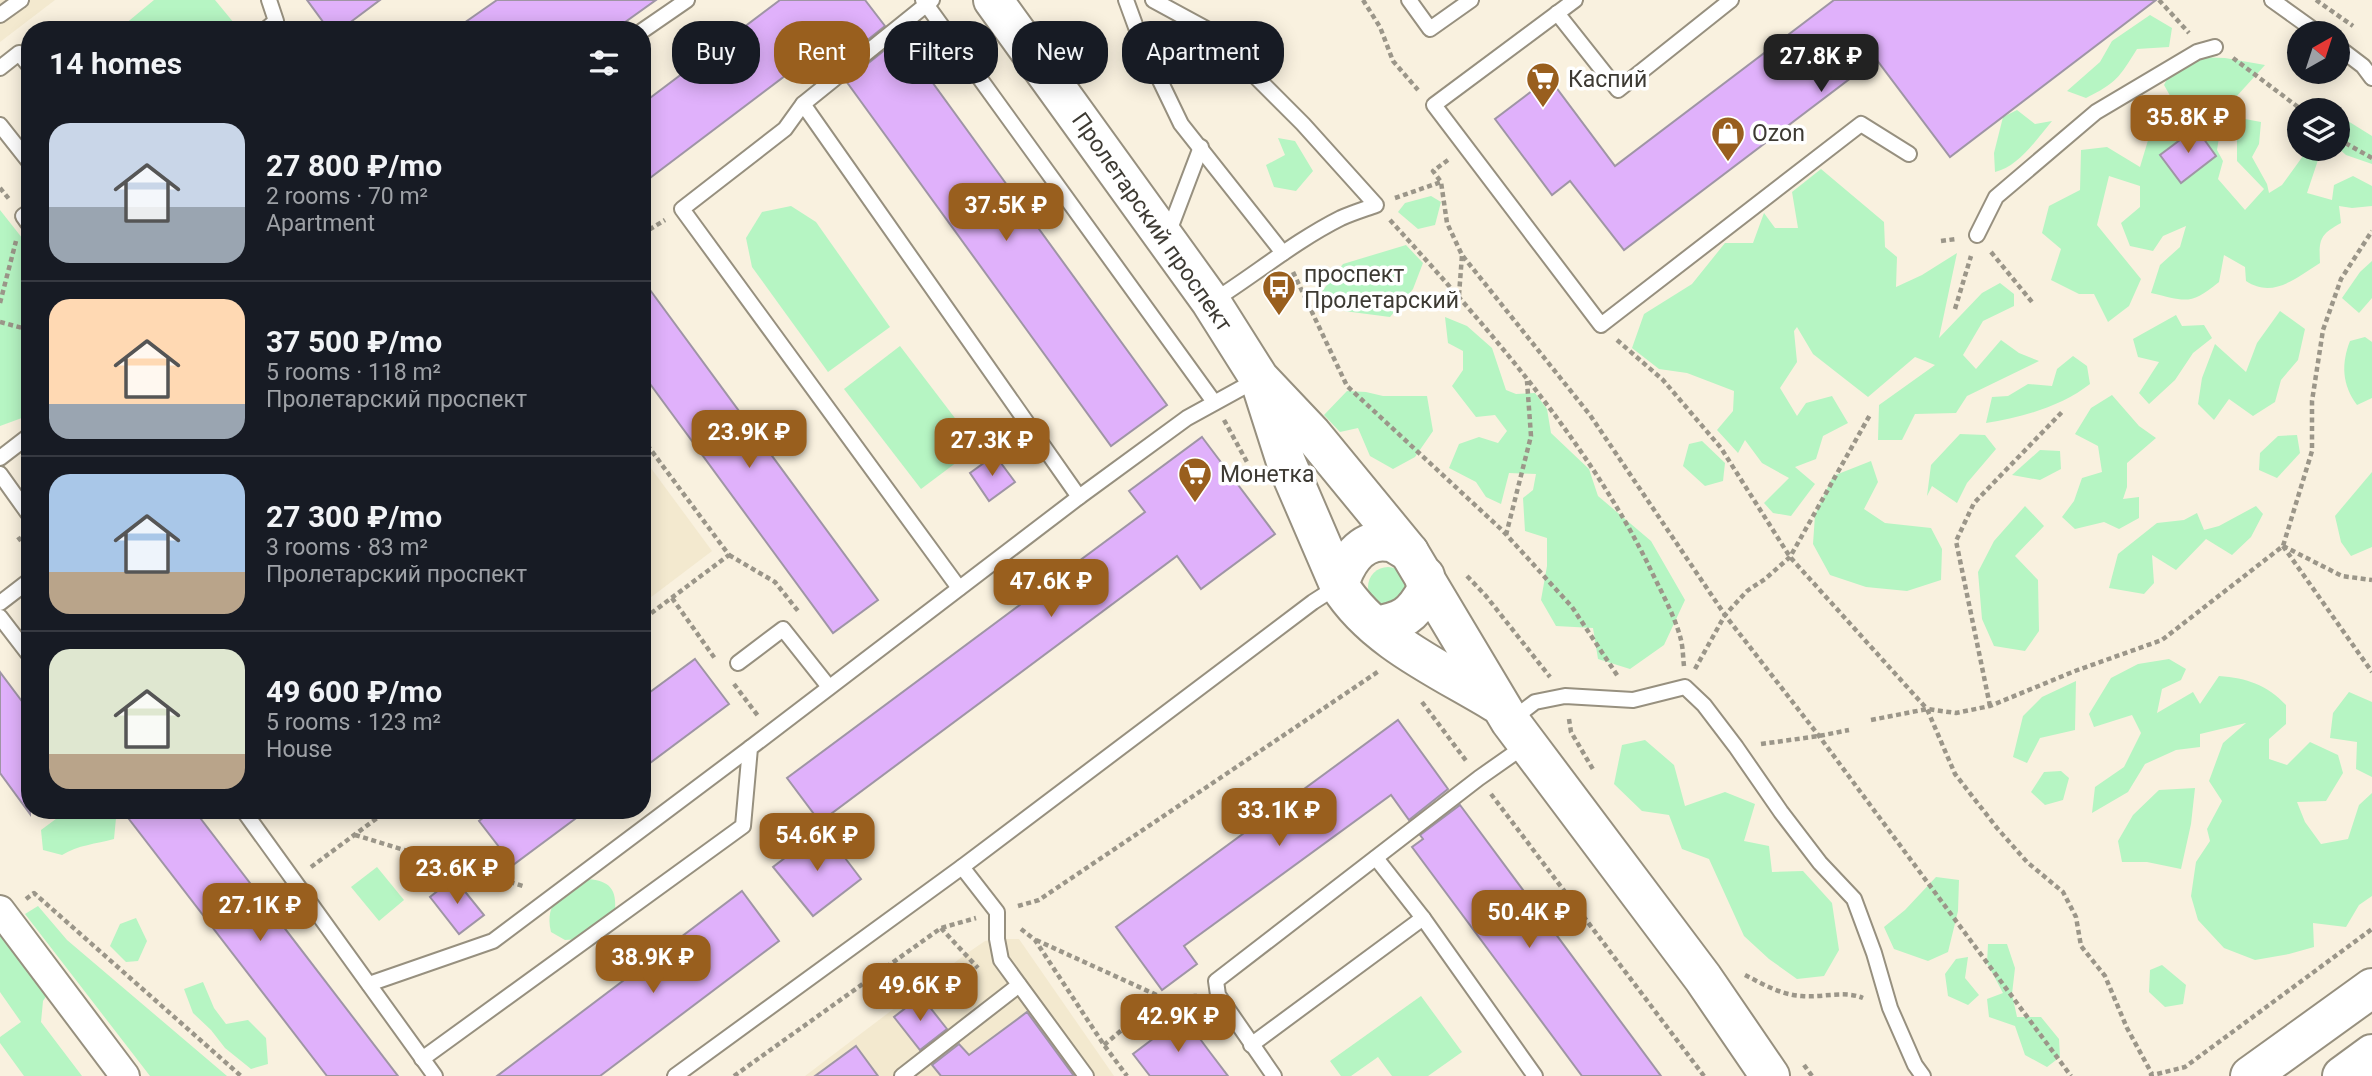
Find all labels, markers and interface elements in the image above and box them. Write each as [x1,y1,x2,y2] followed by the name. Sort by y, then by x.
[672,21,760,84] chip: Buy
[774,21,870,84] chip: Rent
[884,21,998,84] chip: Filters
[1012,21,1108,84] chip: New
[1122,21,1284,84] chip: Apartment
[2287,21,2350,84] north arrow
[2287,21,2350,161] map controls
[1756,34,1886,94] pin: 27.8K ₽
[1780,43,1862,70] text: 27.8K ₽
[585,44,623,82] icon: filters
[49,46,182,81] text: 14 homes
[1524,60,1562,109] supermarket icon: Каспий
[1568,66,1647,93] place label: Каспий
[2123,96,2253,155] pin: 35.8K ₽
[2287,98,2350,161] button: layers
[2147,104,2229,131] text: 35.8K ₽
[1066,107,1238,337] street label: Пролетарский проспект
[1709,114,1747,163] shop icon: Ozon
[1752,120,1805,147] place label: Ozon
[266,148,442,183] text: 27 800 ₽/mo
[105,151,189,235] icon: home
[266,183,428,210] text: 2 rooms · 70 m²
[941,184,1071,243] pin: 37.5K ₽
[965,192,1047,219] text: 37.5K ₽
[266,210,375,237] text: Apartment
[1304,261,1459,314] place label: проспект Пролетарский
[1260,268,1298,317] bus stop icon: проспект Пролетарский
[266,324,442,359] text: 37 500 ₽/mo
[105,327,189,411] icon: home
[266,359,441,386] text: 5 rooms · 118 m²
[266,386,527,413] text: Пролетарский проспект
[684,410,814,470] pin: 23.9K ₽
[708,419,790,446] text: 23.9K ₽
[927,419,1057,478] pin: 27.3K ₽
[951,427,1033,454] text: 27.3K ₽
[1176,455,1214,504] supermarket icon: Монетка
[1220,461,1315,488] place label: Монетка
[266,499,442,534] text: 27 300 ₽/mo
[105,502,189,586] icon: home
[266,534,428,561] text: 3 rooms · 83 m²
[986,560,1116,619] pin: 47.6K ₽
[266,561,527,588] text: Пролетарский проспект
[1010,568,1092,595] text: 47.6K ₽
[266,674,442,709] text: 49 600 ₽/mo
[105,677,189,761] icon: home
[266,709,441,736] text: 5 rooms · 123 m²
[266,736,332,763] text: House
[1214,788,1344,848] pin: 33.1K ₽
[1238,797,1320,824] text: 33.1K ₽
[752,814,882,873] pin: 54.6K ₽
[776,822,858,849] text: 54.6K ₽
[392,846,522,906] pin: 23.6K ₽
[416,855,498,882] text: 23.6K ₽
[195,884,325,943] pin: 27.1K ₽
[1464,890,1594,950] pin: 50.4K ₽
[219,892,301,919] text: 27.1K ₽
[1488,899,1570,926] text: 50.4K ₽
[588,936,718,995] pin: 38.9K ₽
[612,944,694,971] text: 38.9K ₽
[855,964,985,1023] pin: 49.6K ₽
[879,972,961,999] text: 49.6K ₽
[1113,995,1243,1054] pin: 42.9K ₽
[1137,1003,1219,1030] text: 42.9K ₽

